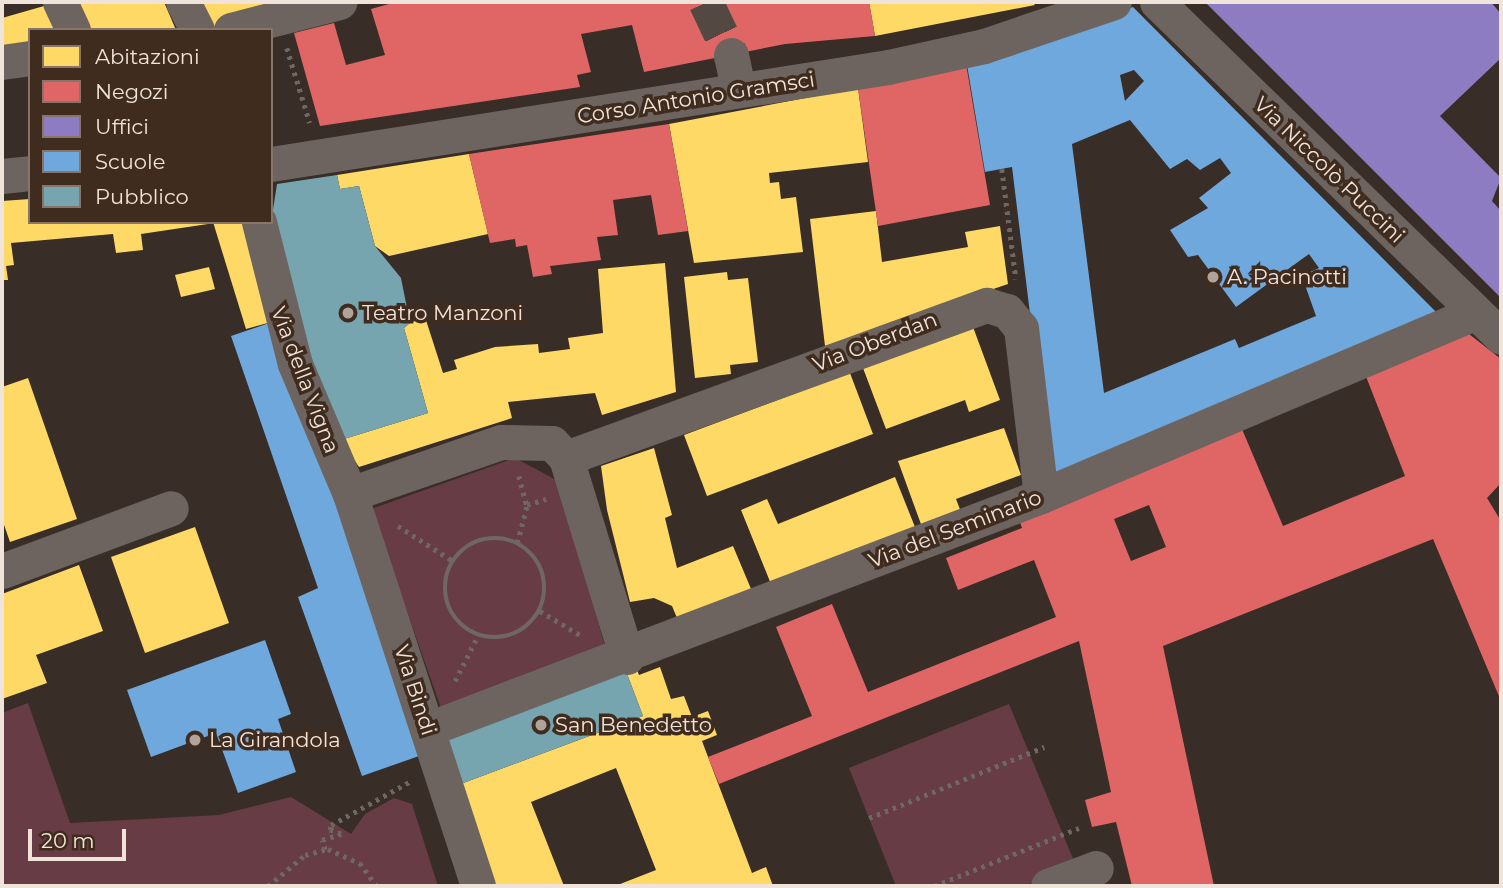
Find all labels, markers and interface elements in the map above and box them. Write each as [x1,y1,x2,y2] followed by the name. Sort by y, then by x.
[28,28,273,224] legend
[95,44,200,69] text: Abitazioni
[576,67,816,129] street label: Corso Antonio Gramsci
[95,79,169,104] text: Negozi
[1249,92,1409,248] street label: Via Niccolò Puccini
[95,114,149,139] text: Uffici
[95,149,165,174] text: Scuole
[95,184,189,209] text: Pubblico
[1227,264,1347,290] place label: A. Pacinotti
[1205,269,1221,285] marker: A. Pacinotti
[362,300,523,326] place label: Teatro Manzoni
[265,303,345,457] street label: Via della Vigna
[340,305,356,321] marker: Teatro Manzoni
[809,307,941,377] street label: Via Oberdan
[865,484,1045,574] street label: Via del Seminario
[389,642,441,738] street label: Via Bindi
[555,712,712,738] place label: San Benedetto
[533,717,549,733] marker: San Benedetto
[209,727,341,753] place label: La Girandola
[187,732,203,748] marker: La Girandola
[32,814,130,858] scale bar
[41,828,95,853] text: 20 m

